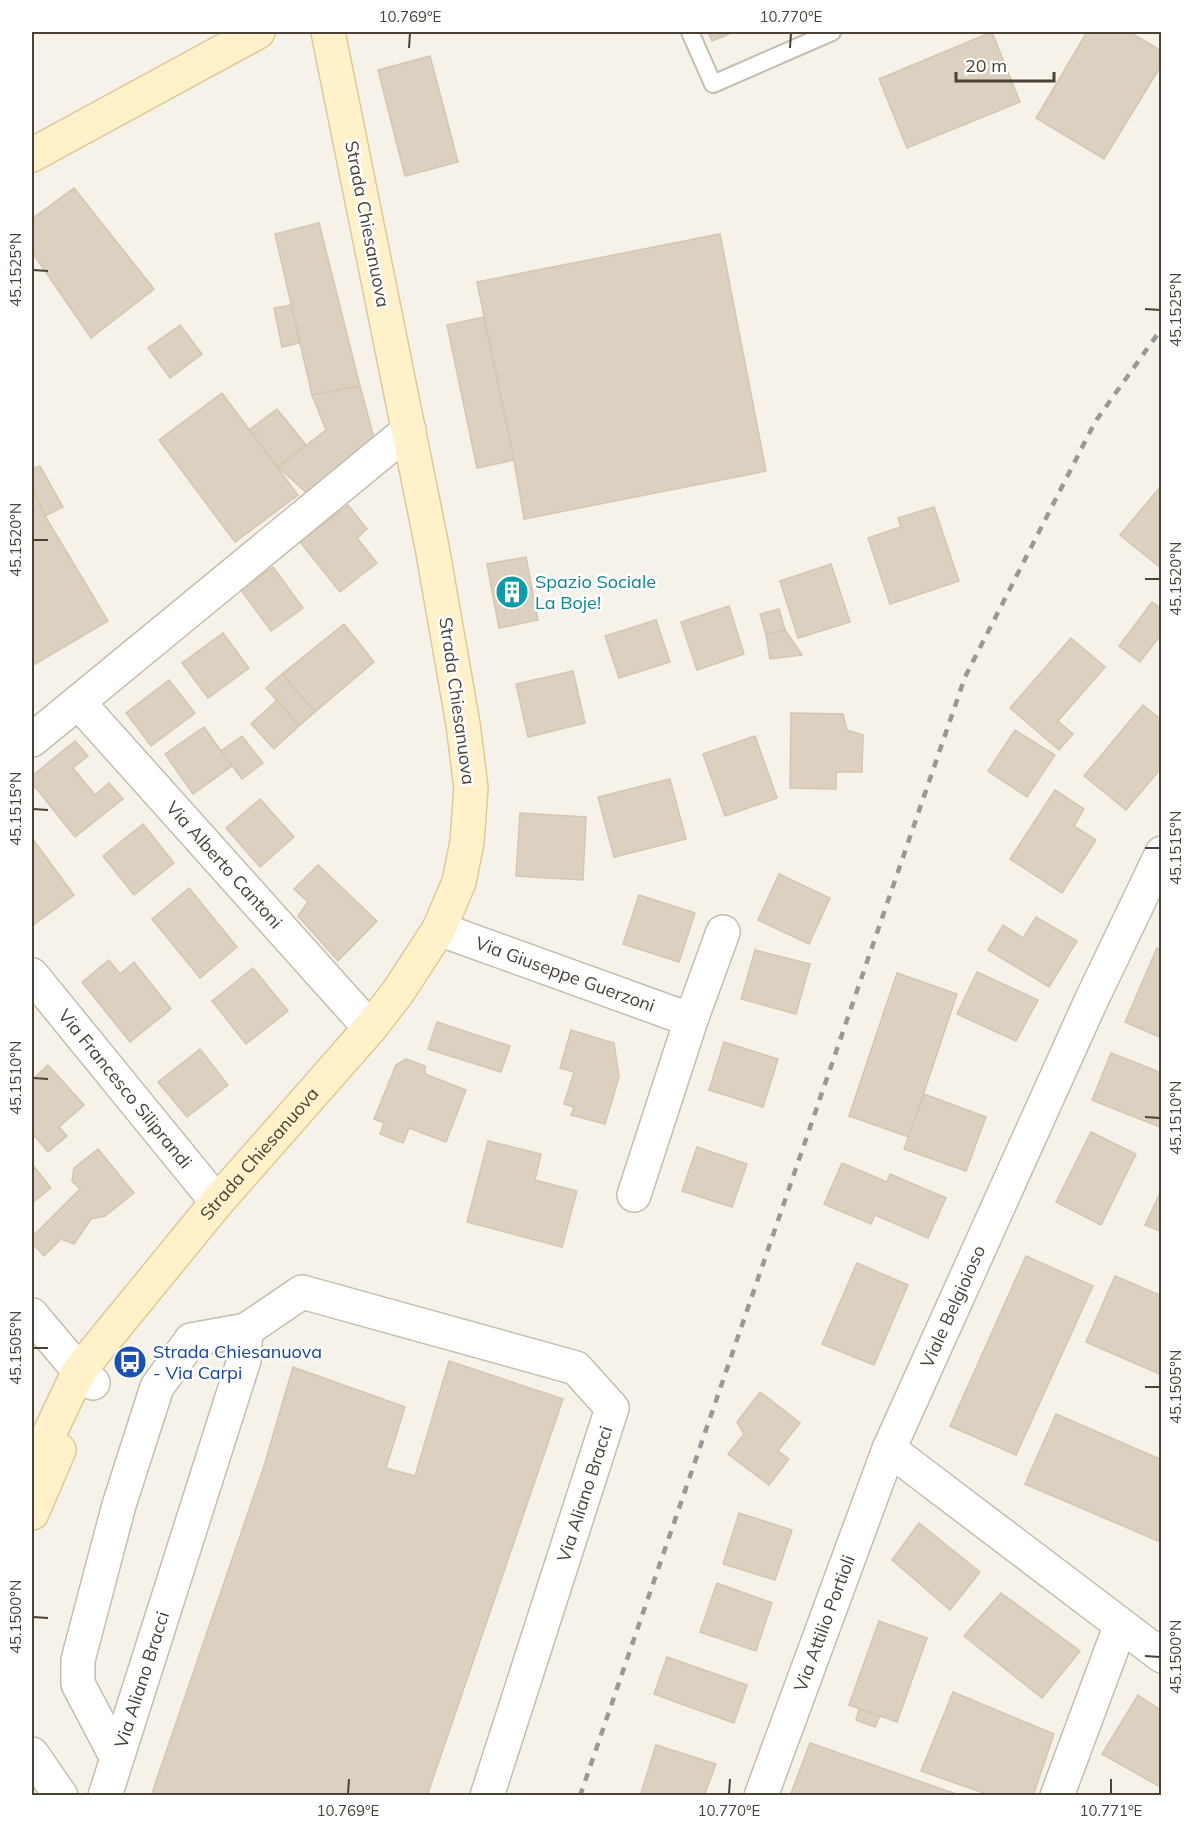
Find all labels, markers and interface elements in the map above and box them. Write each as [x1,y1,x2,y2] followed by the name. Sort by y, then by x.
[379,7,442,26] text: 10.769°E
[760,7,823,26] text: 10.770°E
[956,45,1054,83] scale bar
[965,54,1007,77] text: 20 m
[340,139,395,309] street label: Strada Chiesanuova
[6,233,25,307] text: 45.1525°N
[1166,273,1185,347] text: 45.1525°N
[6,503,25,577] text: 45.1520°N
[1166,542,1185,616] text: 45.1520°N
[535,570,656,614] place label: Spazio Sociale La Boje!
[494,574,530,610] building icon: Spazio Sociale La Boje!
[434,616,481,786] street label: Strada Chiesanuova
[6,772,25,846] text: 45.1515°N
[161,796,288,933] street label: Via Alberto Cantoni
[1166,811,1185,885] text: 45.1515°N
[472,931,658,1017] street label: Via Giuseppe Guerzoni
[53,1004,197,1173] street label: Via Francesco Siliprandi
[6,1041,25,1115] text: 45.1510°N
[1166,1081,1185,1155] text: 45.1510°N
[195,1082,324,1225] street label: Strada Chiesanuova
[915,1242,990,1371] street label: Viale Belgioioso
[6,1311,25,1385] text: 45.1505°N
[153,1340,322,1384] place label: Strada Chiesanuova - Via Carpi
[112,1344,148,1380] bus stop icon: Strada Chiesanuova - Via Carpi
[1166,1350,1185,1424] text: 45.1505°N
[552,1423,617,1565] street label: Via Aliano Bracci
[789,1552,860,1695] street label: Via Attilio Portioli
[6,1580,25,1654] text: 45.1500°N
[109,1608,174,1751] street label: Via Aliano Bracci
[1166,1620,1185,1694] text: 45.1500°N
[317,1801,380,1820] text: 10.769°E
[698,1801,761,1820] text: 10.770°E
[1080,1801,1143,1820] text: 10.771°E

